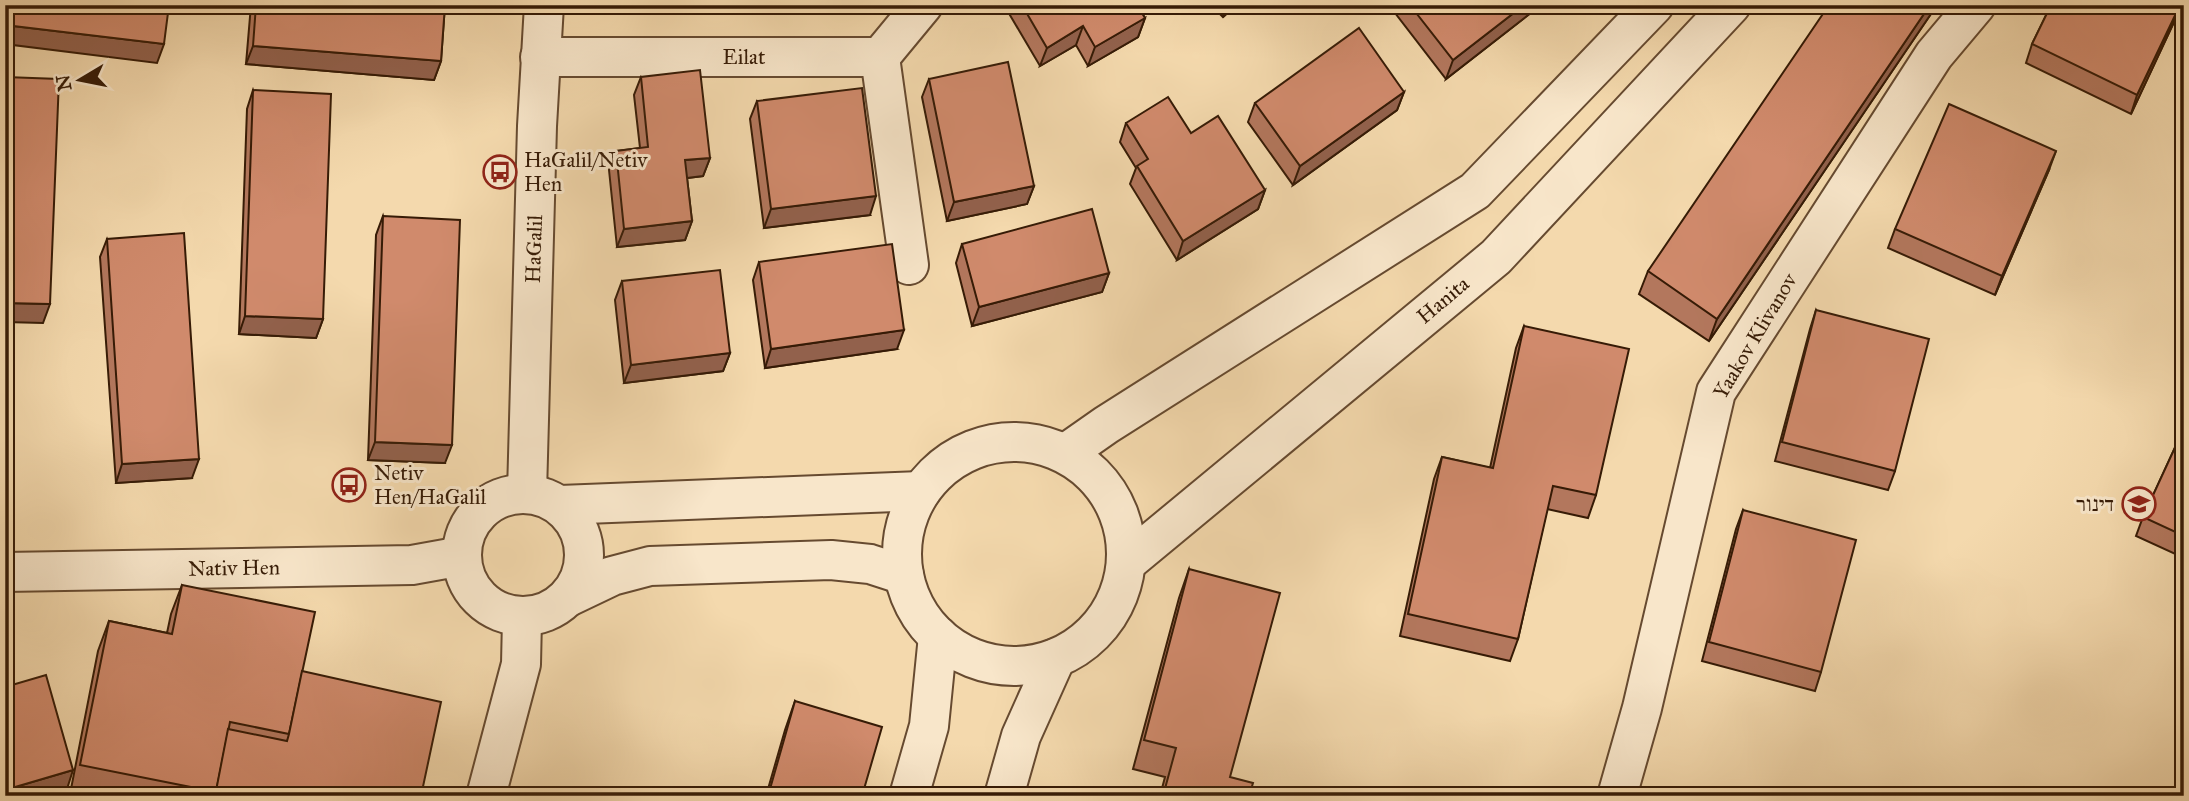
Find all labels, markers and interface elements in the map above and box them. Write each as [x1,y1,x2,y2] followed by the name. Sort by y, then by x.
[723,44,766,70] street label: Eilat
[46,46,116,116] north arrow
[51,73,76,93] text: N
[524,147,648,197] place label: HaGalil/Netiv Hen
[481,153,519,191] bus stop icon: HaGalil/Netiv Hen
[520,214,548,284] street label: HaGalil
[1707,268,1803,403] street label: Yaakov Klivanov
[1412,271,1475,329] street label: Hanita
[374,460,486,510] place label: Netiv Hen/HaGalil
[330,466,368,504] bus stop icon: Netiv Hen/HaGalil
[2120,485,2158,523] school or university icon: דינור
[2076,491,2114,517] place label: דינור
[188,554,280,582] street label: Nativ Hen

